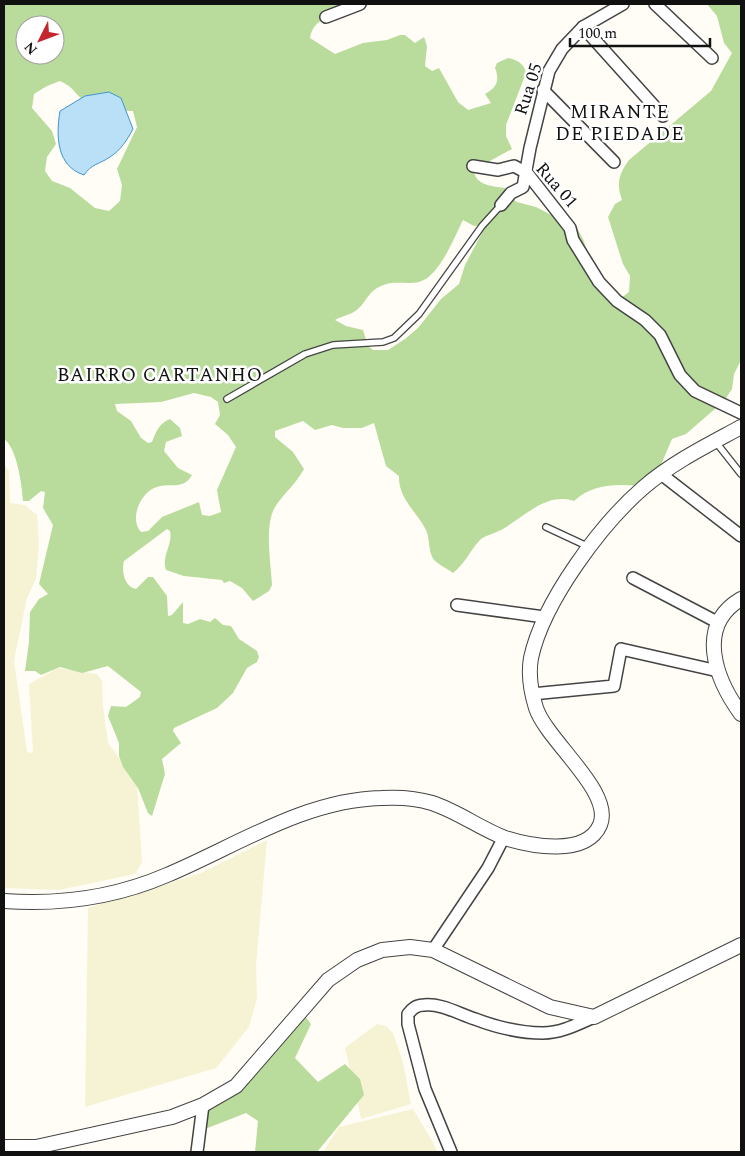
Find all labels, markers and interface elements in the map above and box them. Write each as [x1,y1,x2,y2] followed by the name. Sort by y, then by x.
[15,15,65,65] north arrow
[570,15,710,47] scale bar
[578,22,617,45] text: 100 m
[19,37,42,60] text: N
[507,60,550,119] street label: Rua 05
[555,98,685,149] district label: MIRANTE DE PIEDADE
[529,156,584,214] street label: Rua 01
[57,361,263,390] district label: BAIRRO CARTANHO

